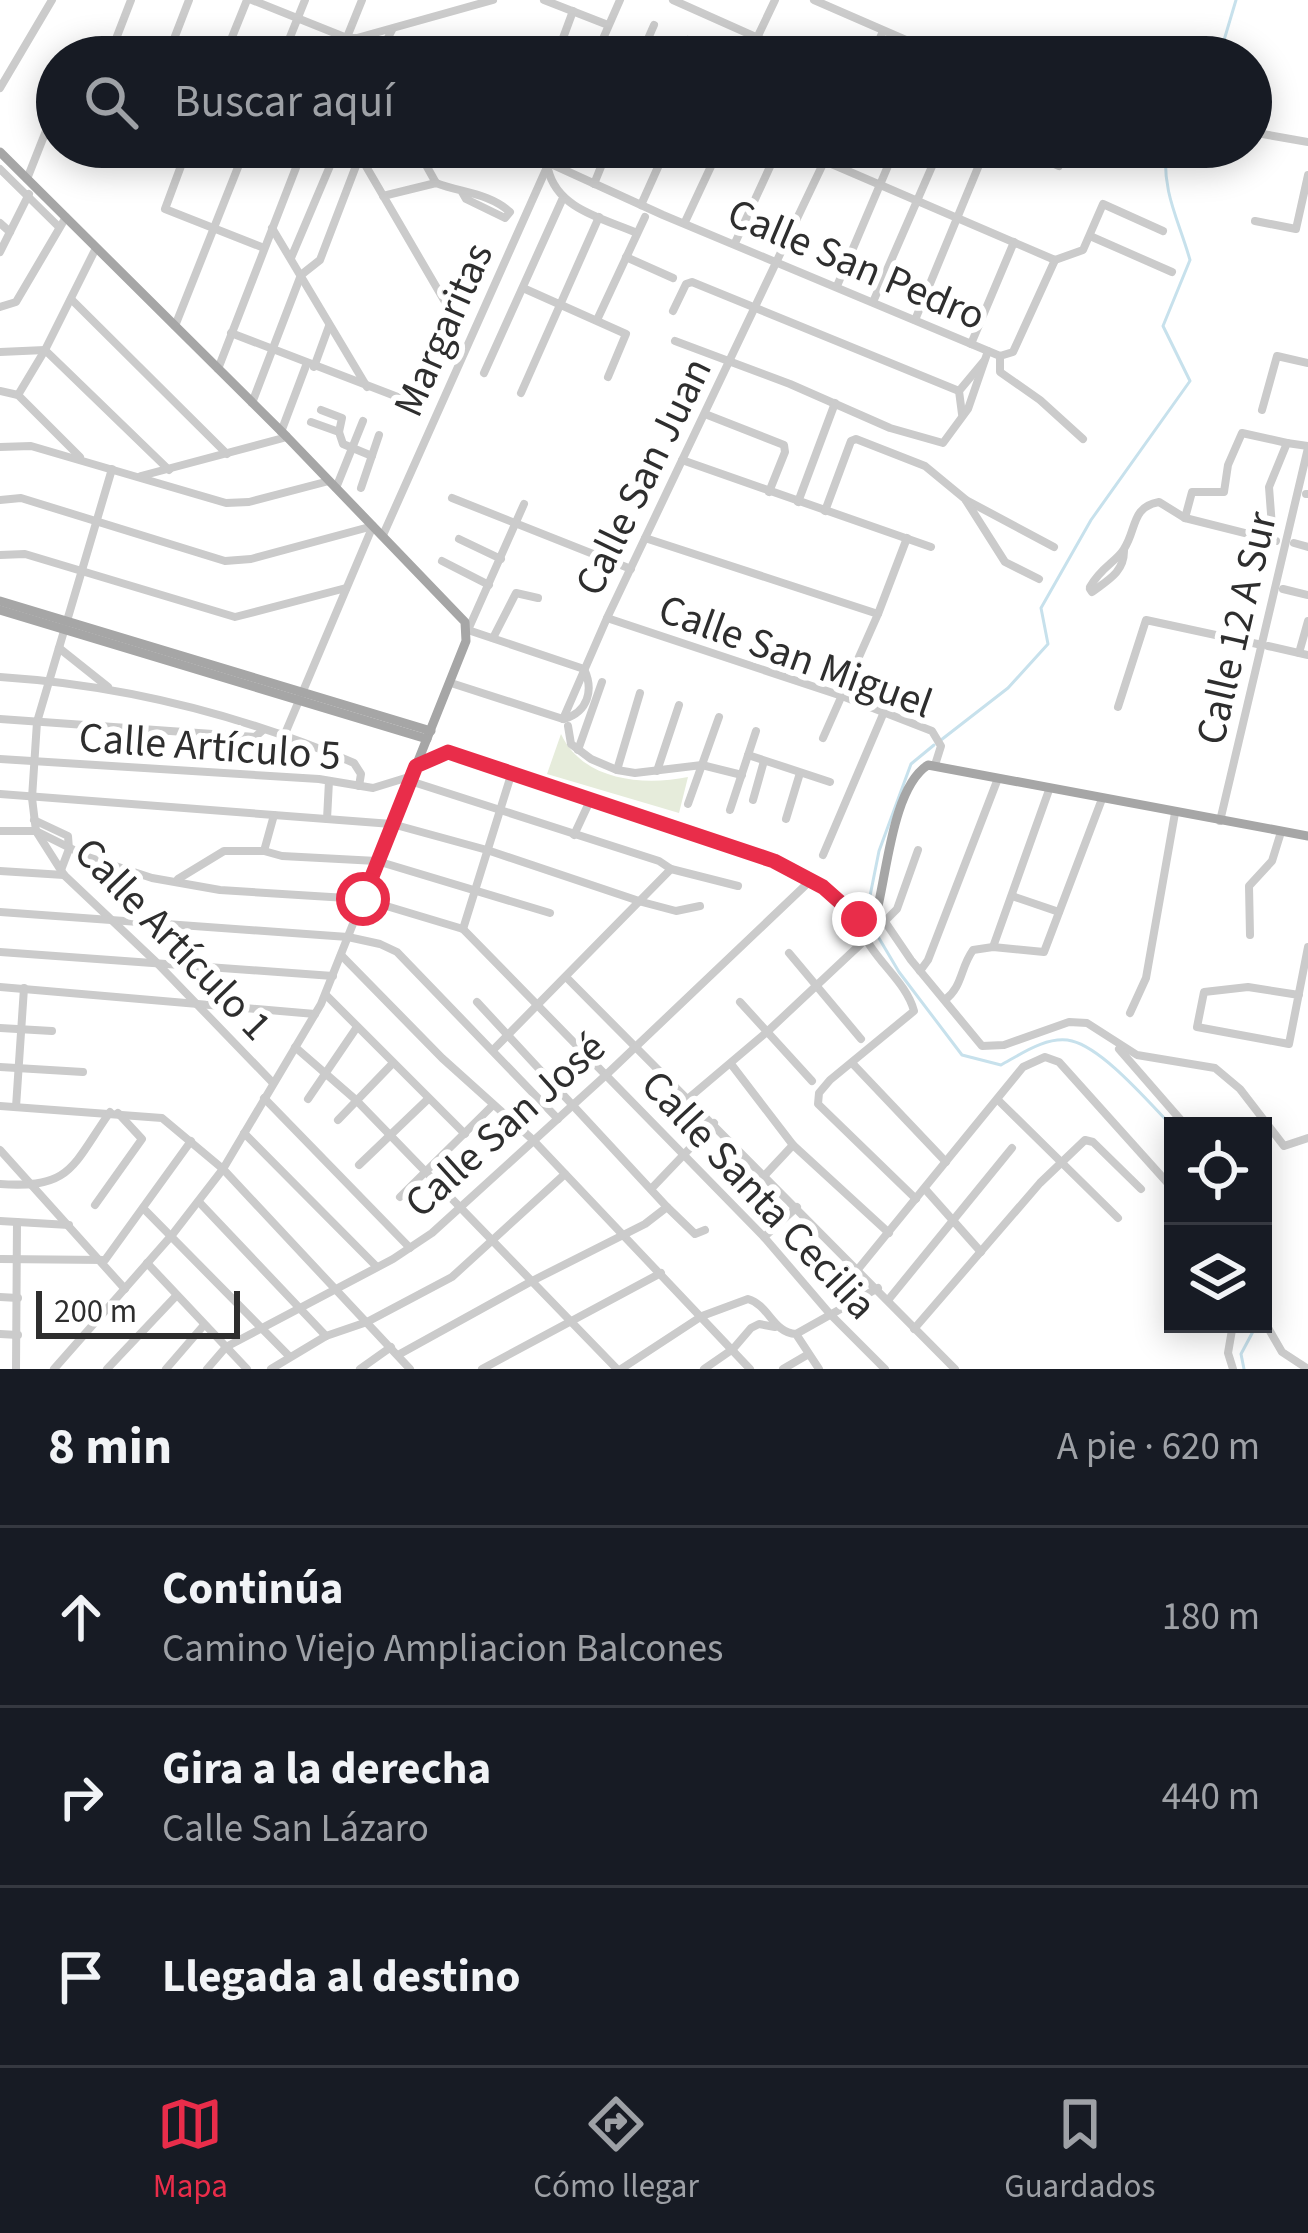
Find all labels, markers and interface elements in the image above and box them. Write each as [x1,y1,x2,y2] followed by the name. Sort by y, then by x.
[36,36,1272,168] search box
[78,69,144,135] icon: search
[174,70,394,134] text: Buscar aquí
[718,184,994,346] street label: Calle San Pedro
[379,233,509,426] street label: Margaritas
[560,348,727,606] street label: Calle San Juan
[1181,506,1293,751] street label: Calle 12 A Sur
[650,580,941,734] street label: Calle San Miguel
[77,708,343,786] street label: Calle Artículo 5
[60,824,285,1055] street label: Calle Artículo 1
[336,872,390,926] route start
[832,892,886,946] route end
[392,1019,619,1232] street label: Calle San José
[627,1057,890,1333] street label: Calle Santa Cecilia
[1164,1117,1272,1333] map controls
[1164,1117,1272,1225] button: locate
[1164,1225,1272,1333] button: layers
[36,1285,240,1338] scale bar
[54,1288,137,1335] text: 200 m
[48,1411,172,1483] text: 8 min
[1057,1419,1260,1475] text: A pie · 620 m
[162,1557,344,1621] text: Continúa
[48,1584,114,1650] icon: ahead
[1162,1589,1260,1645] text: 180 m
[162,1621,723,1677] text: Camino Viejo Ampliacion Balcones
[162,1737,491,1801] text: Gira a la derecha
[48,1764,114,1830] icon: right
[1162,1769,1260,1825] text: 440 m
[162,1801,429,1857] text: Calle San Lázaro
[48,1944,114,2010] icon: arrive
[162,1945,521,2009] text: Llegada al destino
[153,2091,228,2210] tab: Mapa
[533,2091,699,2210] tab: Cómo llegar
[1004,2091,1155,2210] tab: Guardados

